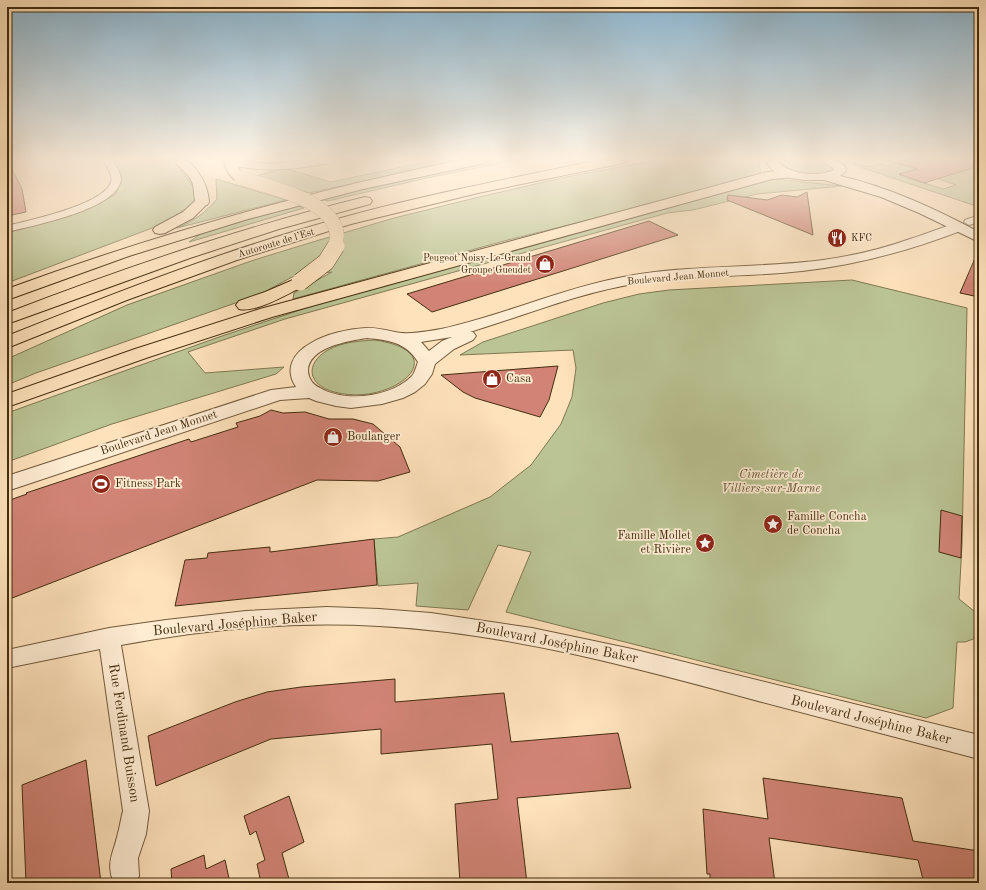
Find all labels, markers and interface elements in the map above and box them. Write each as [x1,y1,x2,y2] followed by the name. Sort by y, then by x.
[236,226,316,259] street label: Autoroute de l’Est
[826,227,848,249] restaurant icon: KFC
[851,233,872,243] place label: KFC
[423,253,531,275] place label: Peugeot Noisy-Le-Grand Groupe Gueudet
[534,253,556,275] shop icon: Peugeot Noisy-Le-Grand Groupe Gueudet
[627,268,730,286] street label: Boulevard Jean Monnet
[481,368,503,390] shop icon: Casa
[506,373,531,385] place label: Casa
[99,408,219,458] street label: Boulevard Jean Monnet
[322,426,344,448] shop icon: Boulanger
[347,431,400,443] place label: Boulanger
[722,469,820,495] park label: Cimetière de Villiers-sur-Marne
[90,473,112,495] sports icon: Fitness Park
[115,478,181,490] place label: Fitness Park
[787,511,867,537] place label: Famille Concha de Concha
[762,513,784,535] place icon: Famille Concha de Concha
[617,530,691,556] place label: Famille Mollet et Rivière
[694,532,716,554] place icon: Famille Mollet et Rivière
[152,610,318,638] street label: Boulevard Joséphine Baker
[475,620,639,666] street label: Boulevard Joséphine Baker
[106,663,142,804] street label: Rue Ferdinand Buisson
[789,693,953,747] street label: Boulevard Joséphine Baker

